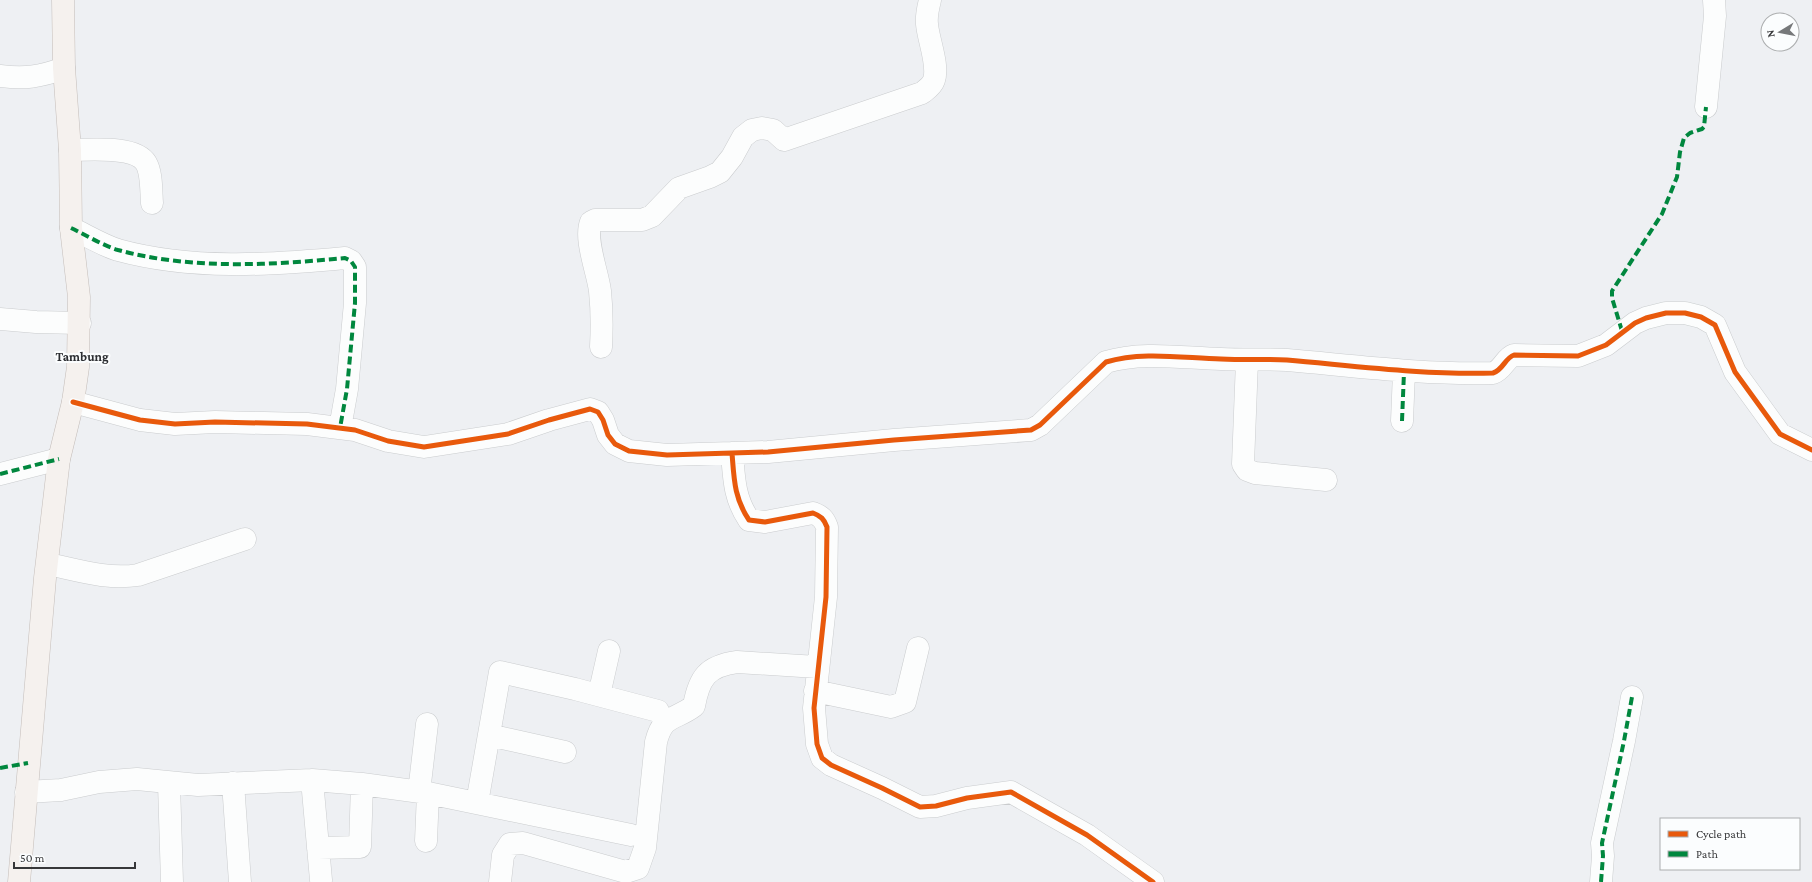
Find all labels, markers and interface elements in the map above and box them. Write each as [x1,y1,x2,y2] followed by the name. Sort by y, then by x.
[1760,12,1800,52] north arrow
[1764,29,1777,38] text: N
[55,349,109,364] district label: Tambung
[1660,818,1800,870] legend
[1696,827,1747,841] text: Cycle path
[14,844,135,870] scale bar
[1696,847,1718,861] text: Path
[20,851,45,865] text: 50 m

